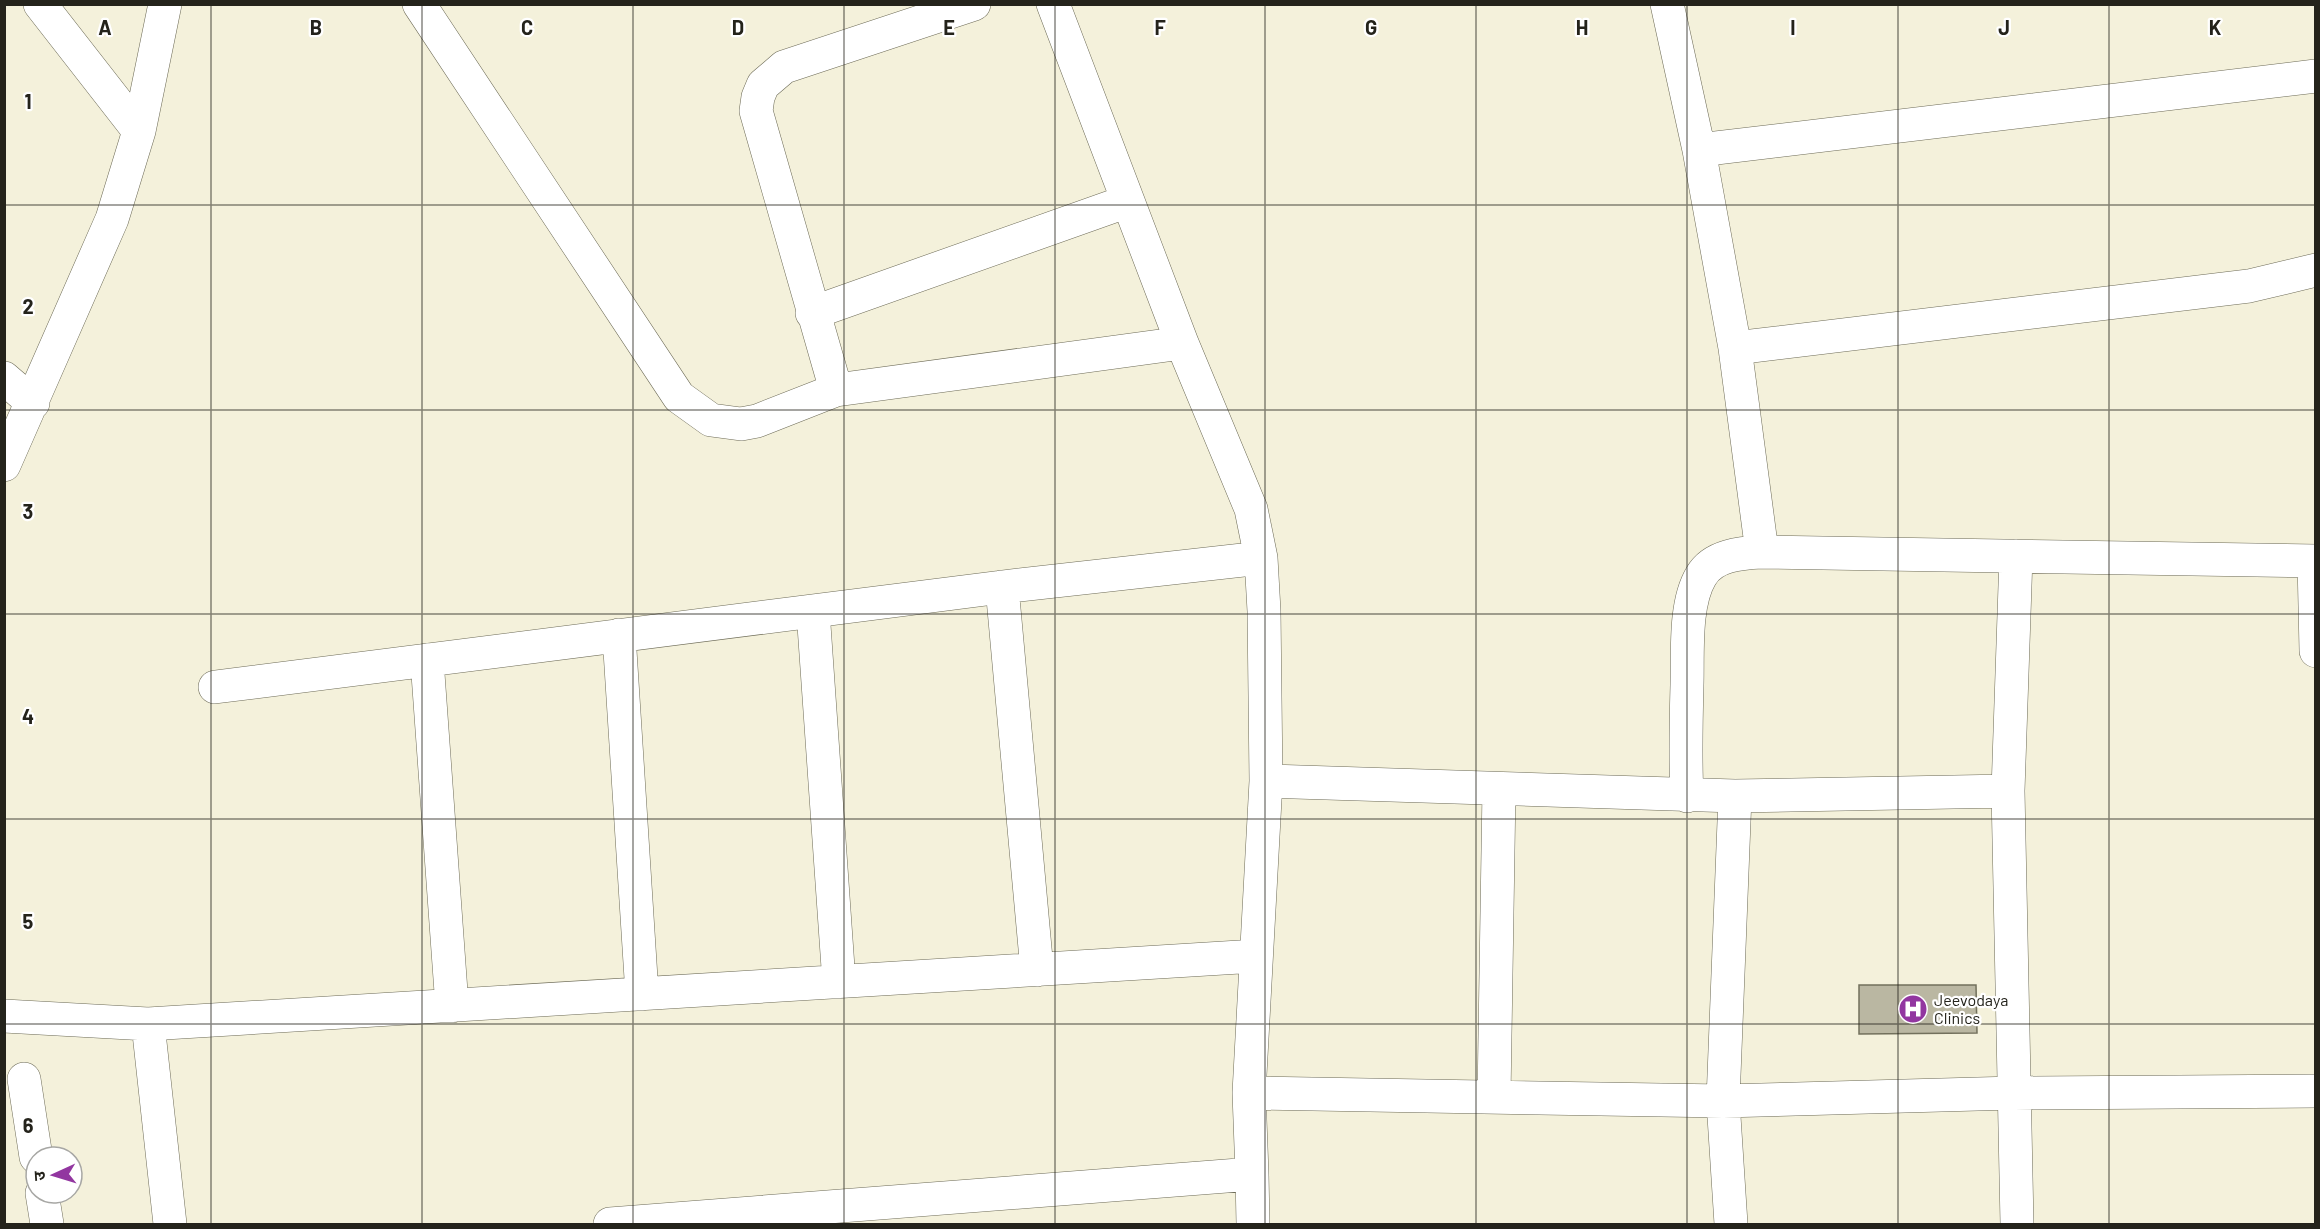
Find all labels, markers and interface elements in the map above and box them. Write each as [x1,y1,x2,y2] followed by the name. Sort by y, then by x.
[98,15,112,39] text: A
[310,15,322,39] text: B
[521,15,533,39] text: C
[732,15,744,39] text: D
[943,15,955,39] text: E
[1154,15,1166,39] text: F
[1365,15,1377,39] text: G
[1576,15,1588,39] text: H
[1790,15,1796,39] text: I
[1998,15,2010,39] text: J
[2209,15,2222,39] text: K
[24,89,32,113] text: 1
[22,294,34,318] text: 2
[23,499,33,523] text: 3
[22,704,34,728] text: 4
[23,909,34,933] text: 5
[1934,990,2008,1027] place label: Jeevodaya Clinics
[1897,993,1929,1025] hospital icon: Jeevodaya Clinics
[23,1113,34,1137] text: 6
[24,1145,84,1205] north arrow
[29,1170,48,1181] text: उ

